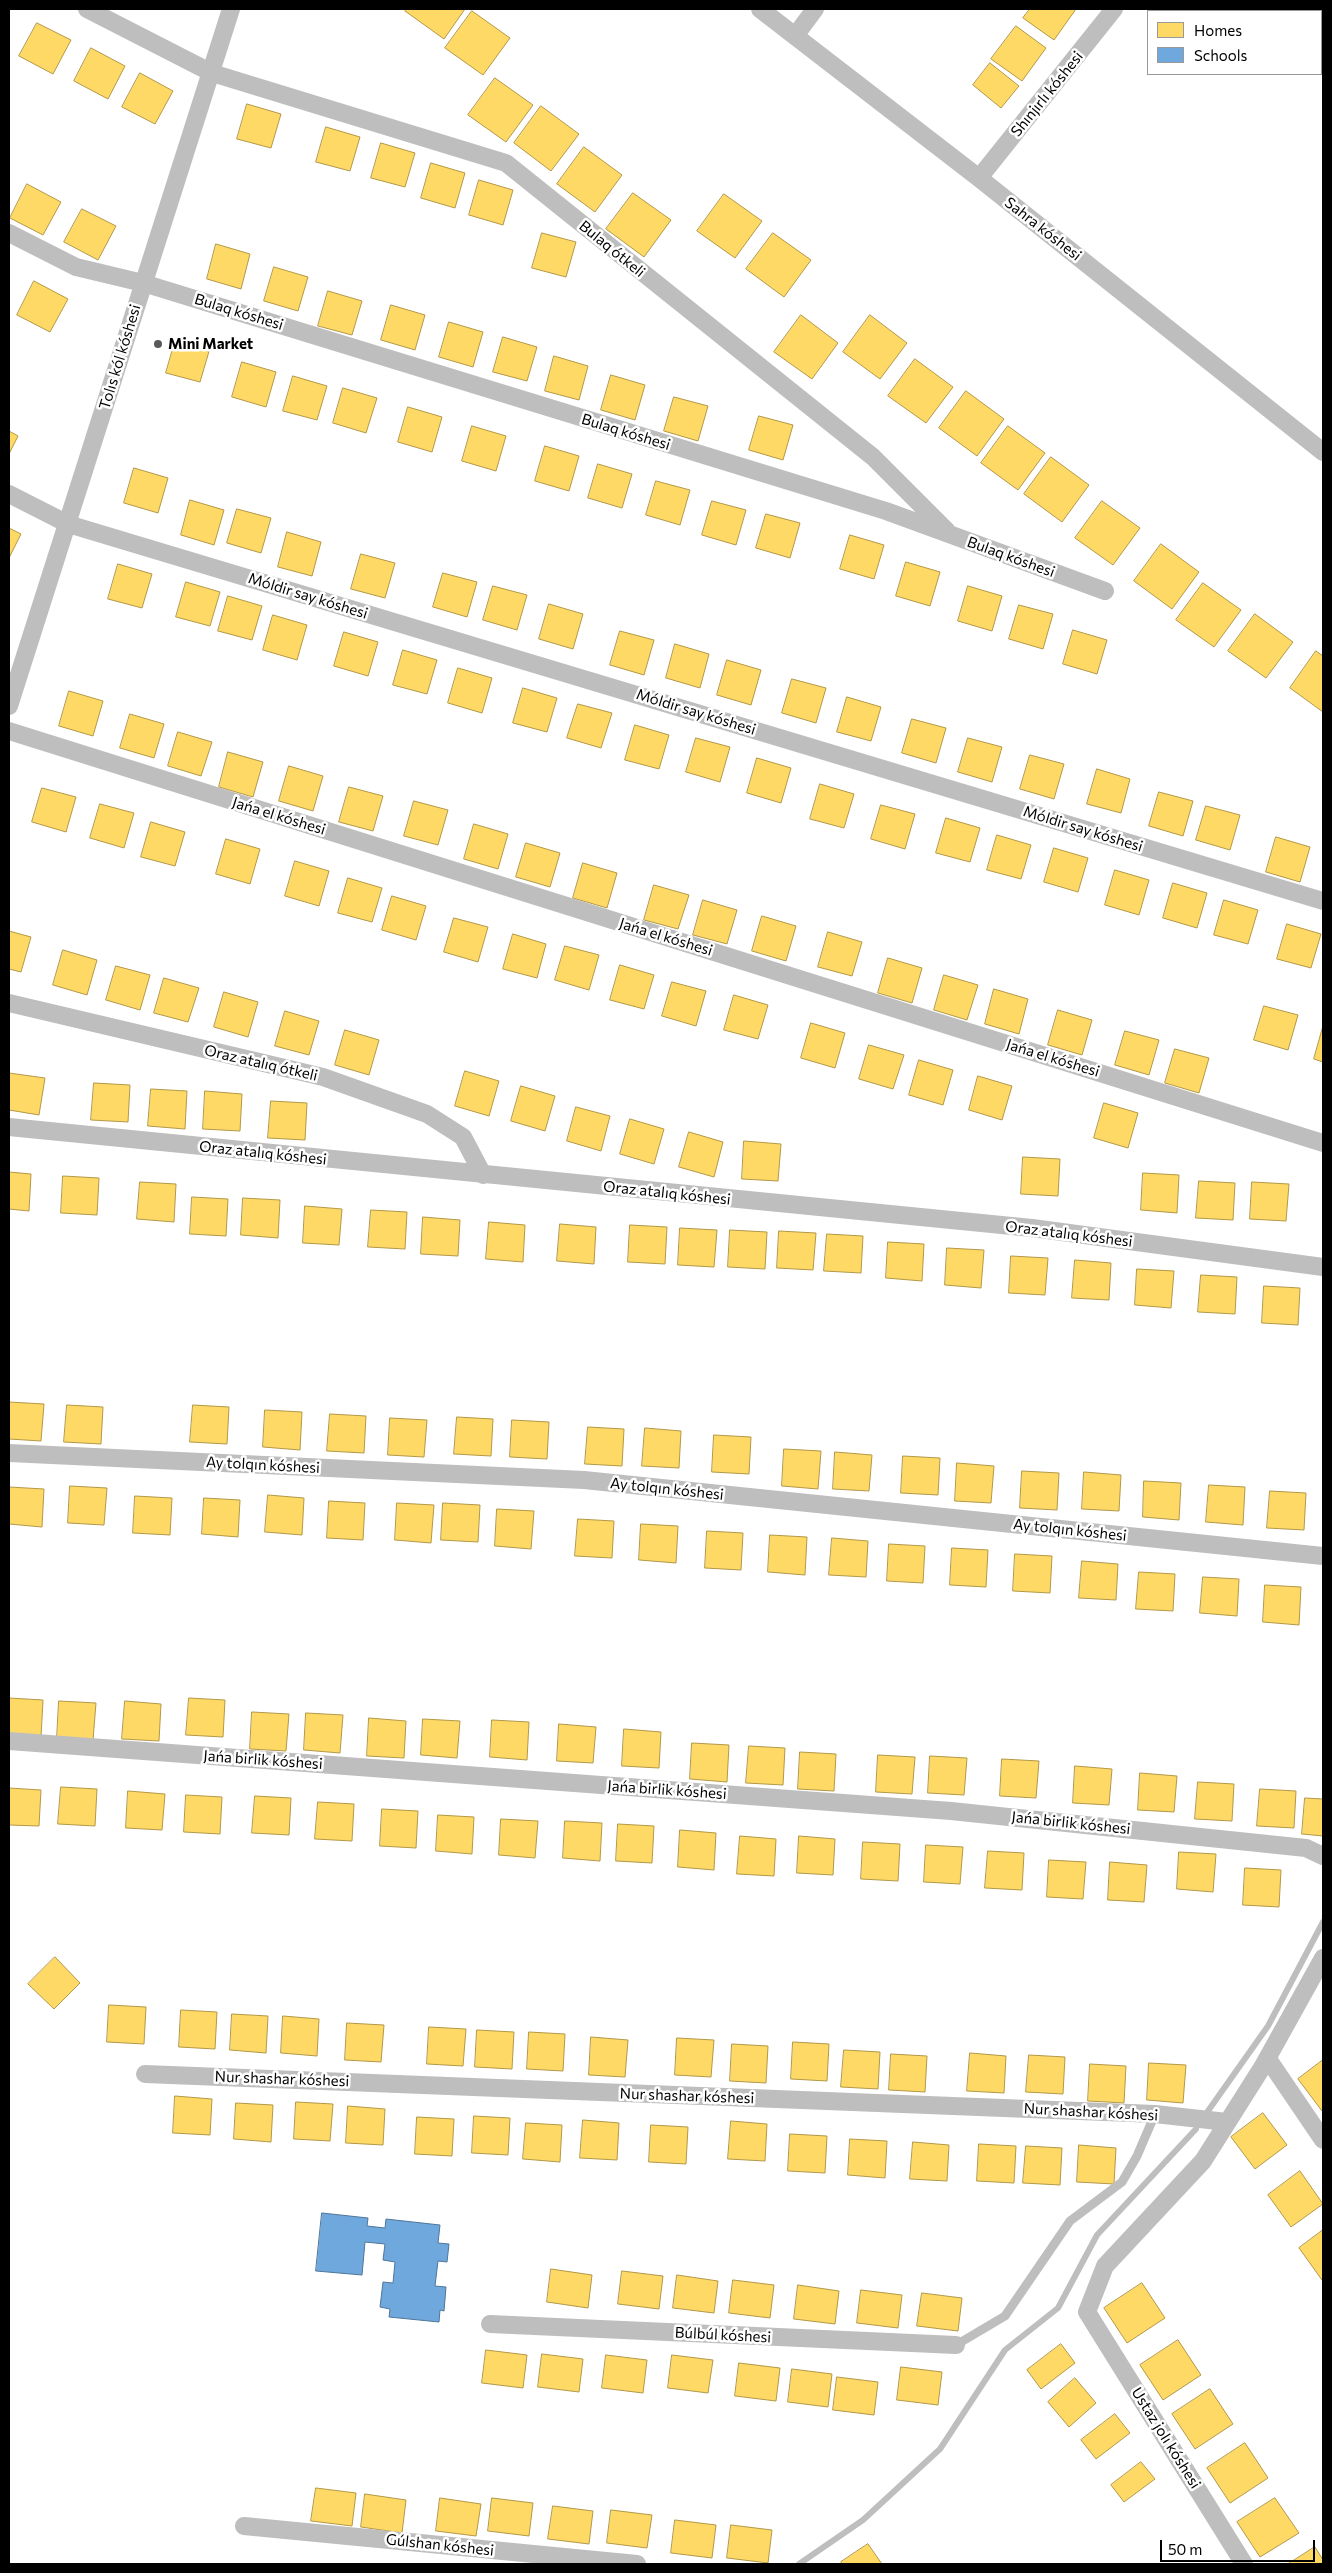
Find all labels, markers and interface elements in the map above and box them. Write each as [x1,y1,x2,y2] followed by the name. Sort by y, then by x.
[1147,10,1322,75] legend
[1194,21,1242,39] text: Homes
[1194,46,1247,64] text: Schools
[1007,48,1087,140] street label: Shınjırlı kóshesi
[1001,193,1085,265] street label: Sahra kóshesi
[575,217,649,281] street label: Bulaq ótkeli
[192,290,286,334] street label: Bulaq kóshesi
[95,302,145,412] street label: Tolıs kól kóshesi
[168,335,253,353] place label: Mini Market
[152,338,164,350] marker: Mini Market
[579,410,673,454] street label: Bulaq kóshesi
[965,533,1057,581] street label: Bulaq kóshesi
[246,569,370,623] street label: Móldir say kóshesi
[634,685,758,739] street label: Móldir say kóshesi
[230,793,328,839] street label: Jańa el kóshesi
[1021,802,1145,856] street label: Móldir say kóshesi
[617,914,715,960] street label: Jańa el kóshesi
[1004,1035,1102,1081] street label: Jańa el kóshesi
[203,1041,319,1085] street label: Oraz atalıq ótkeli
[198,1137,328,1169] street label: Oraz atalıq kóshesi
[602,1177,732,1209] street label: Oraz atalıq kóshesi
[1004,1217,1134,1251] street label: Oraz atalıq kóshesi
[206,1453,320,1477] street label: Ay tolqın kóshesi
[609,1474,725,1504] street label: Ay tolqın kóshesi
[1012,1515,1128,1545] street label: Ay tolqın kóshesi
[203,1747,323,1773] street label: Jańa birlik kóshesi
[607,1777,727,1803] street label: Jańa birlik kóshesi
[1011,1808,1131,1838] street label: Jańa birlik kóshesi
[214,2068,350,2090] street label: Nur shashar kóshesi
[619,2085,755,2107] street label: Nur shashar kóshesi
[1023,2099,1159,2125] street label: Nur shashar kóshesi
[674,2323,772,2347] street label: Búlbúl kóshesi
[1128,2384,1204,2492] street label: Ustaz jolı kóshesi
[385,2530,495,2560] street label: Gúlshan kóshesi
[1162,2530,1317,2562] scale bar
[1168,2540,1202,2558] text: 50 m

